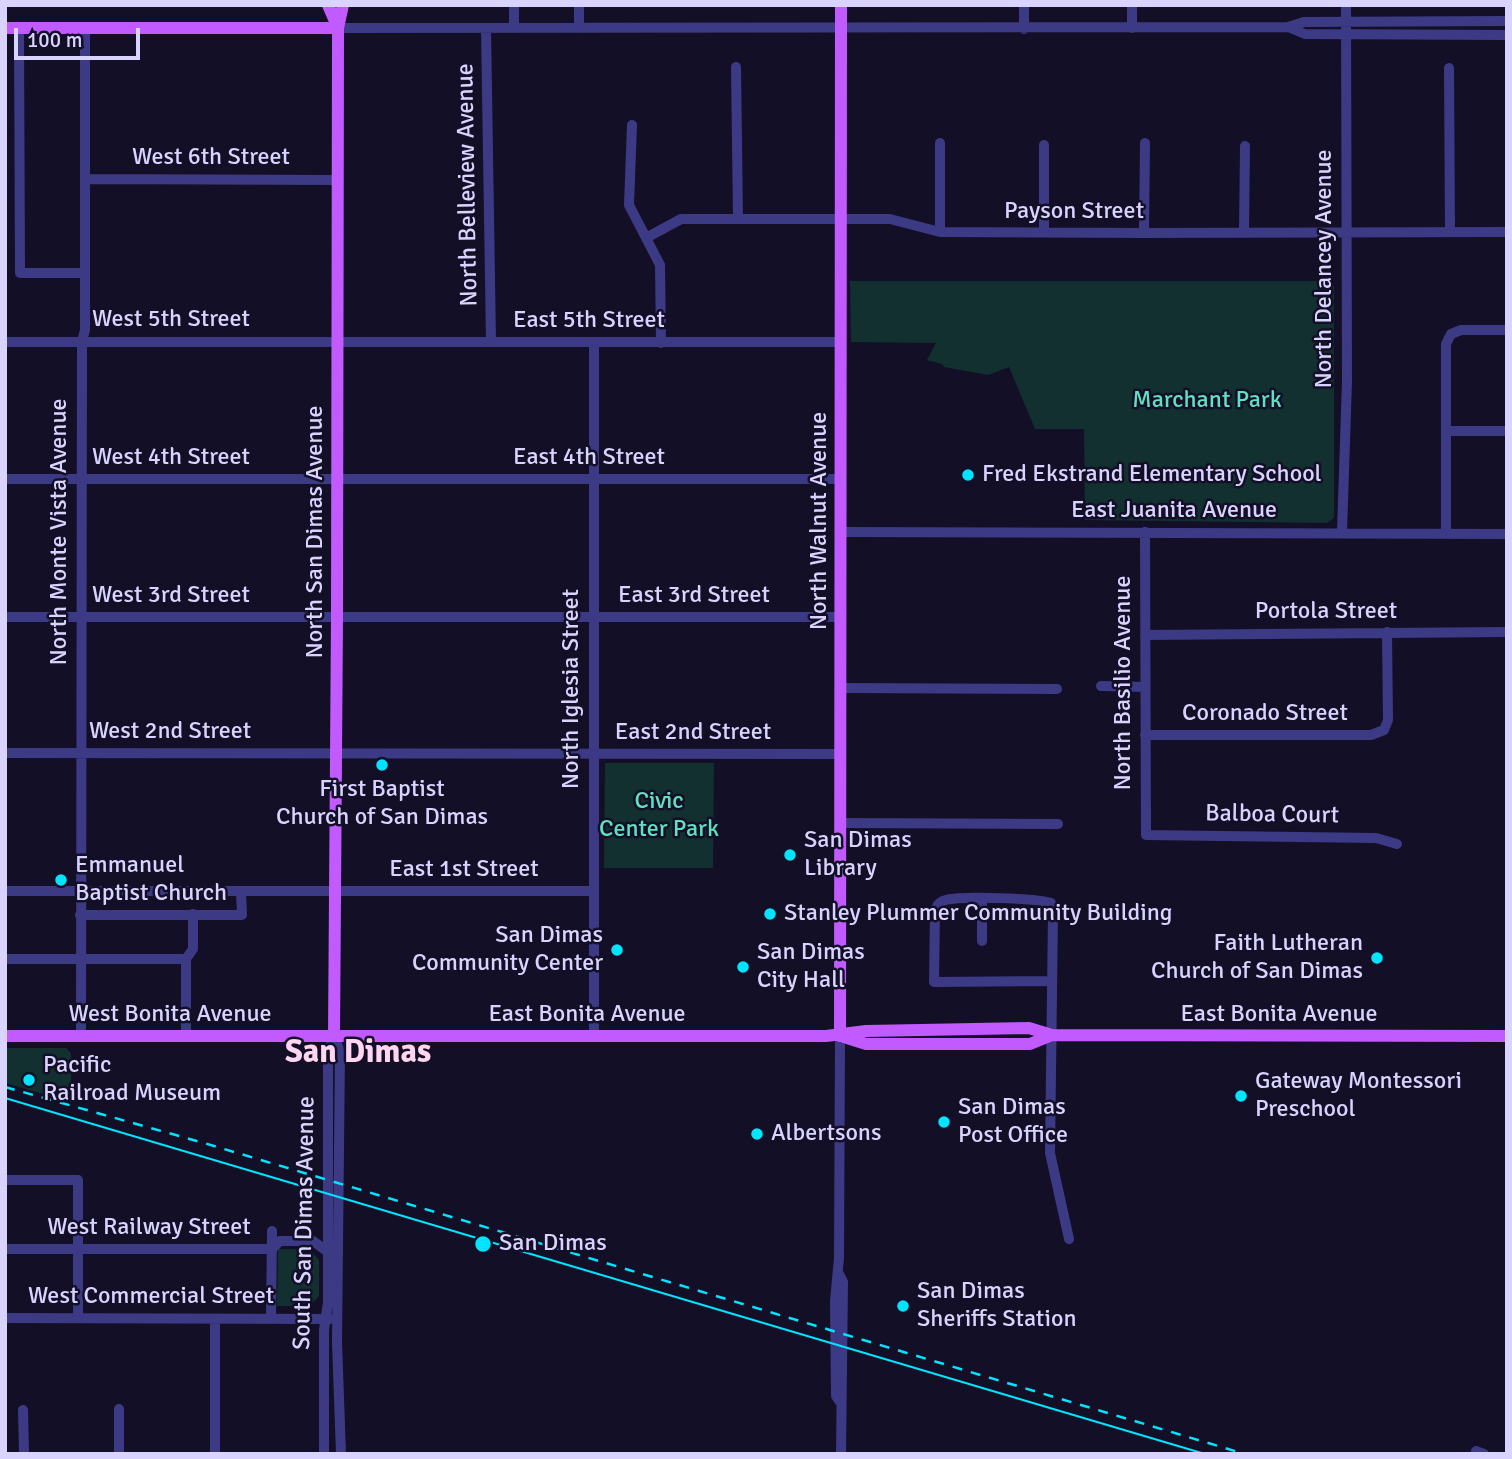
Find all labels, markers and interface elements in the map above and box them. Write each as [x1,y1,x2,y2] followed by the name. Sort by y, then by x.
[18,14,144,58] scale bar
[27,27,82,53] text: 100 m
[451,63,485,307] street label: North Belleview Avenue
[132,144,290,172] street label: West 6th Street
[1311,149,1339,389] street label: North Delancey Avenue
[1004,198,1144,226] street label: Payson Street
[92,306,250,334] street label: West 5th Street
[513,307,665,335] street label: East 5th Street
[1132,387,1282,415] park label: Marchant Park
[46,398,74,666] street label: North Monte Vista Avenue
[302,406,330,658] street label: North San Dimas Avenue
[806,412,834,630] street label: North Walnut Avenue
[92,444,250,472] street label: West 4th Street
[513,444,665,472] street label: East 4th Street
[982,461,1322,489] place label: Fred Ekstrand Elementary School
[960,467,976,483] marker: Fred Ekstrand Elementary School
[1071,497,1277,525] street label: East Juanita Avenue
[1110,576,1138,790] street label: North Basilio Avenue
[92,582,250,610] street label: West 3rd Street
[618,582,770,610] street label: East 3rd Street
[558,589,586,789] street label: North Iglesia Street
[1255,598,1397,626] street label: Portola Street
[1182,700,1348,728] street label: Coronado Street
[89,718,251,746] street label: West 2nd Street
[615,719,771,747] street label: East 2nd Street
[374,757,390,773] marker: First Baptist Church of San Dimas
[276,776,488,832] place label: First Baptist Church of San Dimas
[599,788,719,844] park label: Civic Center Park
[1205,799,1339,831] street label: Balboa Court
[804,827,912,883] place label: San Dimas Library
[782,847,798,863] marker: San Dimas Library
[75,852,227,908] place label: Emmanuel Baptist Church
[389,856,539,884] street label: East 1st Street
[53,872,69,888] marker: Emmanuel Baptist Church
[784,900,1172,928] place label: Stanley Plummer Community Building
[762,906,778,922] marker: Stanley Plummer Community Building
[412,922,603,978] place label: San Dimas Community Center
[1151,930,1363,986] place label: Faith Lutheran Church of San Dimas
[757,939,865,995] place label: San Dimas City Hall
[609,942,625,958] marker: San Dimas Community Center
[1369,950,1385,966] marker: Faith Lutheran Church of San Dimas
[735,959,751,975] marker: San Dimas City Hall
[68,1001,272,1029] street label: West Bonita Avenue
[488,1001,686,1029] street label: East Bonita Avenue
[1180,1001,1378,1029] street label: East Bonita Avenue
[285,1035,431,1073] district label: San Dimas
[43,1052,221,1108] place label: Pacific Railroad Museum
[1255,1068,1462,1124] place label: Gateway Montessori Preschool
[21,1072,37,1088] marker: Pacific Railroad Museum
[1233,1088,1249,1104] marker: Gateway Montessori Preschool
[958,1094,1068,1150] place label: San Dimas Post Office
[288,1096,322,1350] street label: South San Dimas Avenue
[936,1114,952,1130] marker: San Dimas Post Office
[771,1120,881,1148] place label: Albertsons
[749,1126,765,1142] marker: Albertsons
[47,1214,251,1242] street label: West Railway Street
[499,1230,607,1258] place label: San Dimas
[473,1234,493,1254] marker: San Dimas
[917,1278,1076,1334] place label: San Dimas Sheriffs Station
[28,1283,274,1311] street label: West Commercial Street
[895,1298,911,1314] marker: San Dimas Sheriffs Station

